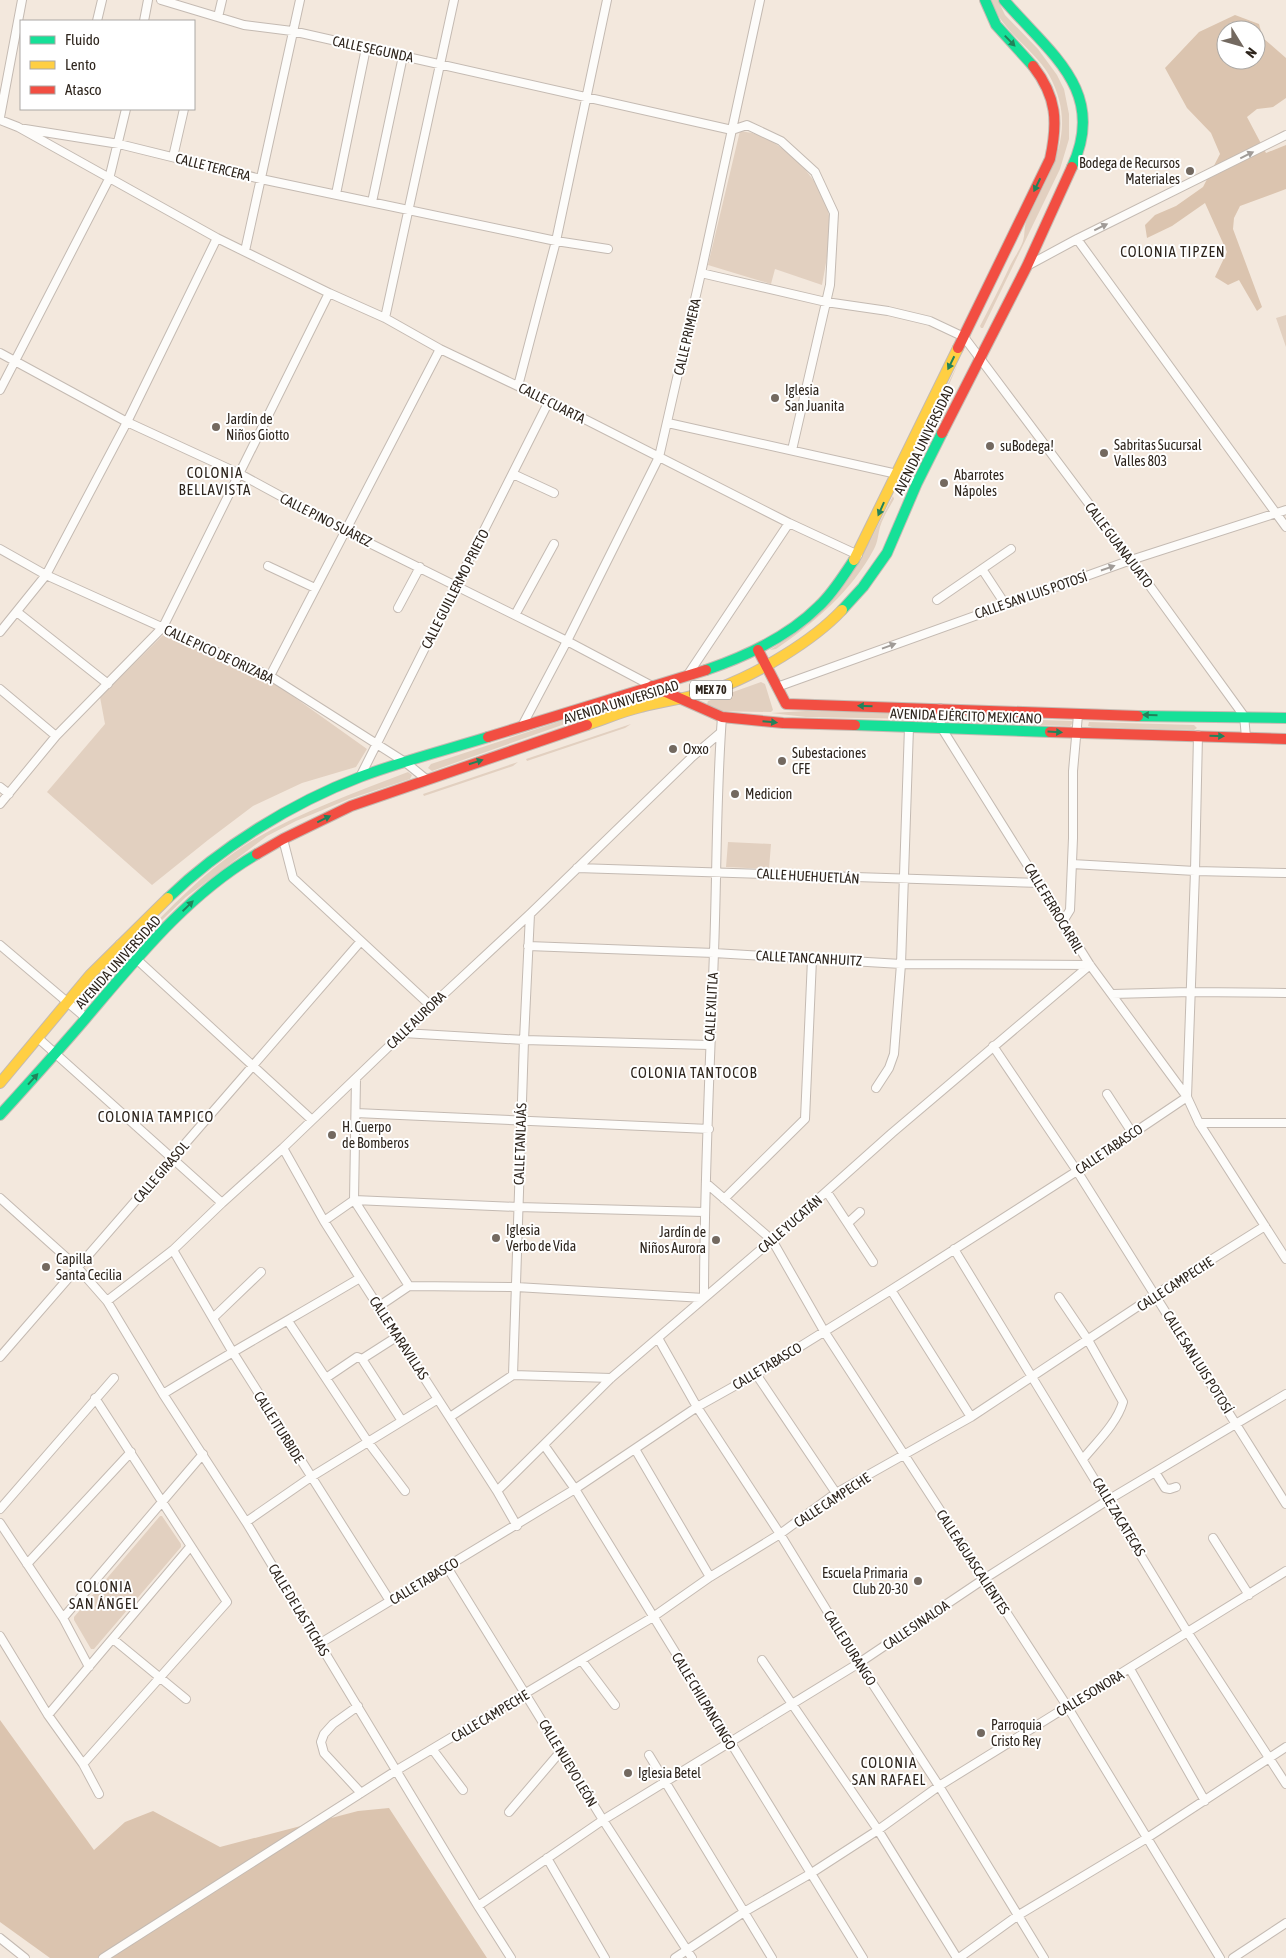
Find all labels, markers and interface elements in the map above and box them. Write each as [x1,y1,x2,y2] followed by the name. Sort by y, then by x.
[20,20,195,110] legend
[1216,20,1266,70] north arrow
[65,31,100,48] text: Fluido
[331,33,415,65] street label: CALLE SEGUNDA
[1004,34,1016,46] one-way arrow
[1243,45,1260,61] text: N
[65,56,96,73] text: Lento
[65,81,102,98] text: Atasco
[174,150,252,184] street label: CALLE TERCERA
[1239,150,1254,159] one-way arrow
[1079,155,1180,187] place label: Bodega de Recursos Materiales
[1184,165,1196,177] marker: Bodega de Recursos Materiales
[1033,178,1041,192] one-way arrow
[1094,223,1108,231] one-way arrow
[1120,243,1226,260] district label: COLONIA TIPZEN
[670,297,704,377] street label: CALLE PRIMERA
[947,356,955,370] one-way arrow
[516,379,588,427] street label: CALLE CUARTA
[785,382,844,414] place label: Iglesia San Juanita
[891,383,958,497] street label: AVENIDA UNIVERSIDAD
[769,392,781,404] marker: Iglesia San Juanita
[226,411,289,443] place label: Jardín de Niños Giotto
[210,421,222,433] marker: Jardín de Niños Giotto
[1114,437,1202,469] place label: Sabritas Sucursal Valles 803
[1000,438,1054,454] place label: suBodega!
[984,440,996,452] marker: suBodega!
[1098,447,1110,459] marker: Sabritas Sucursal Valles 803
[179,464,251,498] district label: COLONIA BELLAVISTA
[954,467,1004,499] place label: Abarrotes Nápoles
[938,477,950,489] marker: Abarrotes Nápoles
[277,490,375,550] street label: CALLE PINO SUÁREZ
[1082,499,1156,591] street label: CALLE GUANAJUATO
[877,502,885,516] one-way arrow
[418,527,492,651] street label: CALLE GUILLERMO PRIETO
[1100,564,1115,571] one-way arrow
[973,568,1089,622] street label: CALLE SAN LUIS POTOSÍ
[161,621,277,687] street label: CALLE PICO DE ORIZABA
[881,642,896,649] one-way arrow
[561,677,681,727] street label: AVENIDA UNIVERSIDAD
[690,680,732,700] road number: MEX 70
[857,701,873,709] one-way arrow
[890,705,1042,727] street label: AVENIDA EJÉRCITO MEXICANO
[1142,711,1158,719] one-way arrow
[763,718,779,726] one-way arrow
[1047,729,1063,737] one-way arrow
[1210,733,1226,741] one-way arrow
[683,741,709,757] place label: Oxxo
[667,743,679,755] marker: Oxxo
[792,745,866,777] place label: Subestaciones CFE
[776,755,788,767] marker: Subestaciones CFE
[469,758,484,766] one-way arrow
[745,786,792,802] place label: Medicion
[729,788,741,800] marker: Medicion
[317,815,331,823] one-way arrow
[1021,860,1087,956] street label: CALLE FERROCARRIL
[756,865,860,887] street label: CALLE HUEHUETLÁN
[182,900,194,912] one-way arrow
[72,912,164,1012] street label: AVENIDA UNIVERSIDAD
[755,947,863,969] street label: CALLE TANCANHUITZ
[701,972,721,1042] street label: CALLE XILITLA
[383,988,449,1052] street label: CALLE AURORA
[630,1064,758,1081] district label: COLONIA TANTOCOB
[27,1072,38,1085] one-way arrow
[511,1103,529,1185] street label: CALLE TANLAJÁS
[98,1108,214,1125] district label: COLONIA TAMPICO
[342,1119,409,1151] place label: H. Cuerpo de Bomberos
[1072,1121,1146,1177] street label: CALLE TABASCO
[326,1129,338,1141] marker: H. Cuerpo de Bomberos
[130,1138,192,1206] street label: CALLE GIRASOL
[755,1192,825,1256] street label: CALLE YUCATÁN
[506,1222,576,1254] place label: Iglesia Verbo de Vida
[640,1224,706,1256] place label: Jardín de Niños Aurora
[490,1232,502,1244] marker: Iglesia Verbo de Vida
[710,1234,722,1246] marker: Jardín de Niños Aurora
[56,1251,122,1283] place label: Capilla Santa Cecilia
[1134,1253,1216,1315] street label: CALLE CAMPECHE
[40,1261,52,1273] marker: Capilla Santa Cecilia
[366,1294,432,1383] street label: CALLE MARAVILLAS
[1160,1308,1236,1416] street label: CALLE SAN LUIS POTOSÍ
[729,1339,805,1393] street label: CALLE TABASCO
[251,1388,307,1466] street label: CALLE ITURBIDE
[791,1469,873,1531] street label: CALLE CAMPECHE
[1089,1475,1149,1559] street label: CALLE ZACATECAS
[933,1507,1013,1617] street label: CALLE AGUASCALIENTES
[386,1554,462,1608] street label: CALLE TABASCO
[265,1561,333,1659] street label: CALLE DE LAS TICHAS
[822,1565,908,1597] place label: Escuela Primaria Club 20-30
[912,1575,924,1587] marker: Escuela Primaria Club 20-30
[69,1578,139,1612] district label: COLONIA SAN ÁNGEL
[880,1597,952,1653] street label: CALLE SINALOA
[821,1607,879,1689] street label: CALLE DURANGO
[669,1650,739,1752] street label: CALLE CHILPANCINGO
[1053,1666,1127,1719] street label: CALLE SONORA
[448,1687,532,1745] street label: CALLE CAMPECHE
[536,1716,600,1810] street label: CALLE NUEVO LEÓN
[991,1717,1042,1749] place label: Parroquia Cristo Rey
[975,1727,987,1739] marker: Parroquia Cristo Rey
[852,1754,926,1788] district label: COLONIA SAN RAFAEL
[638,1765,701,1781] place label: Iglesia Betel
[622,1767,634,1779] marker: Iglesia Betel

